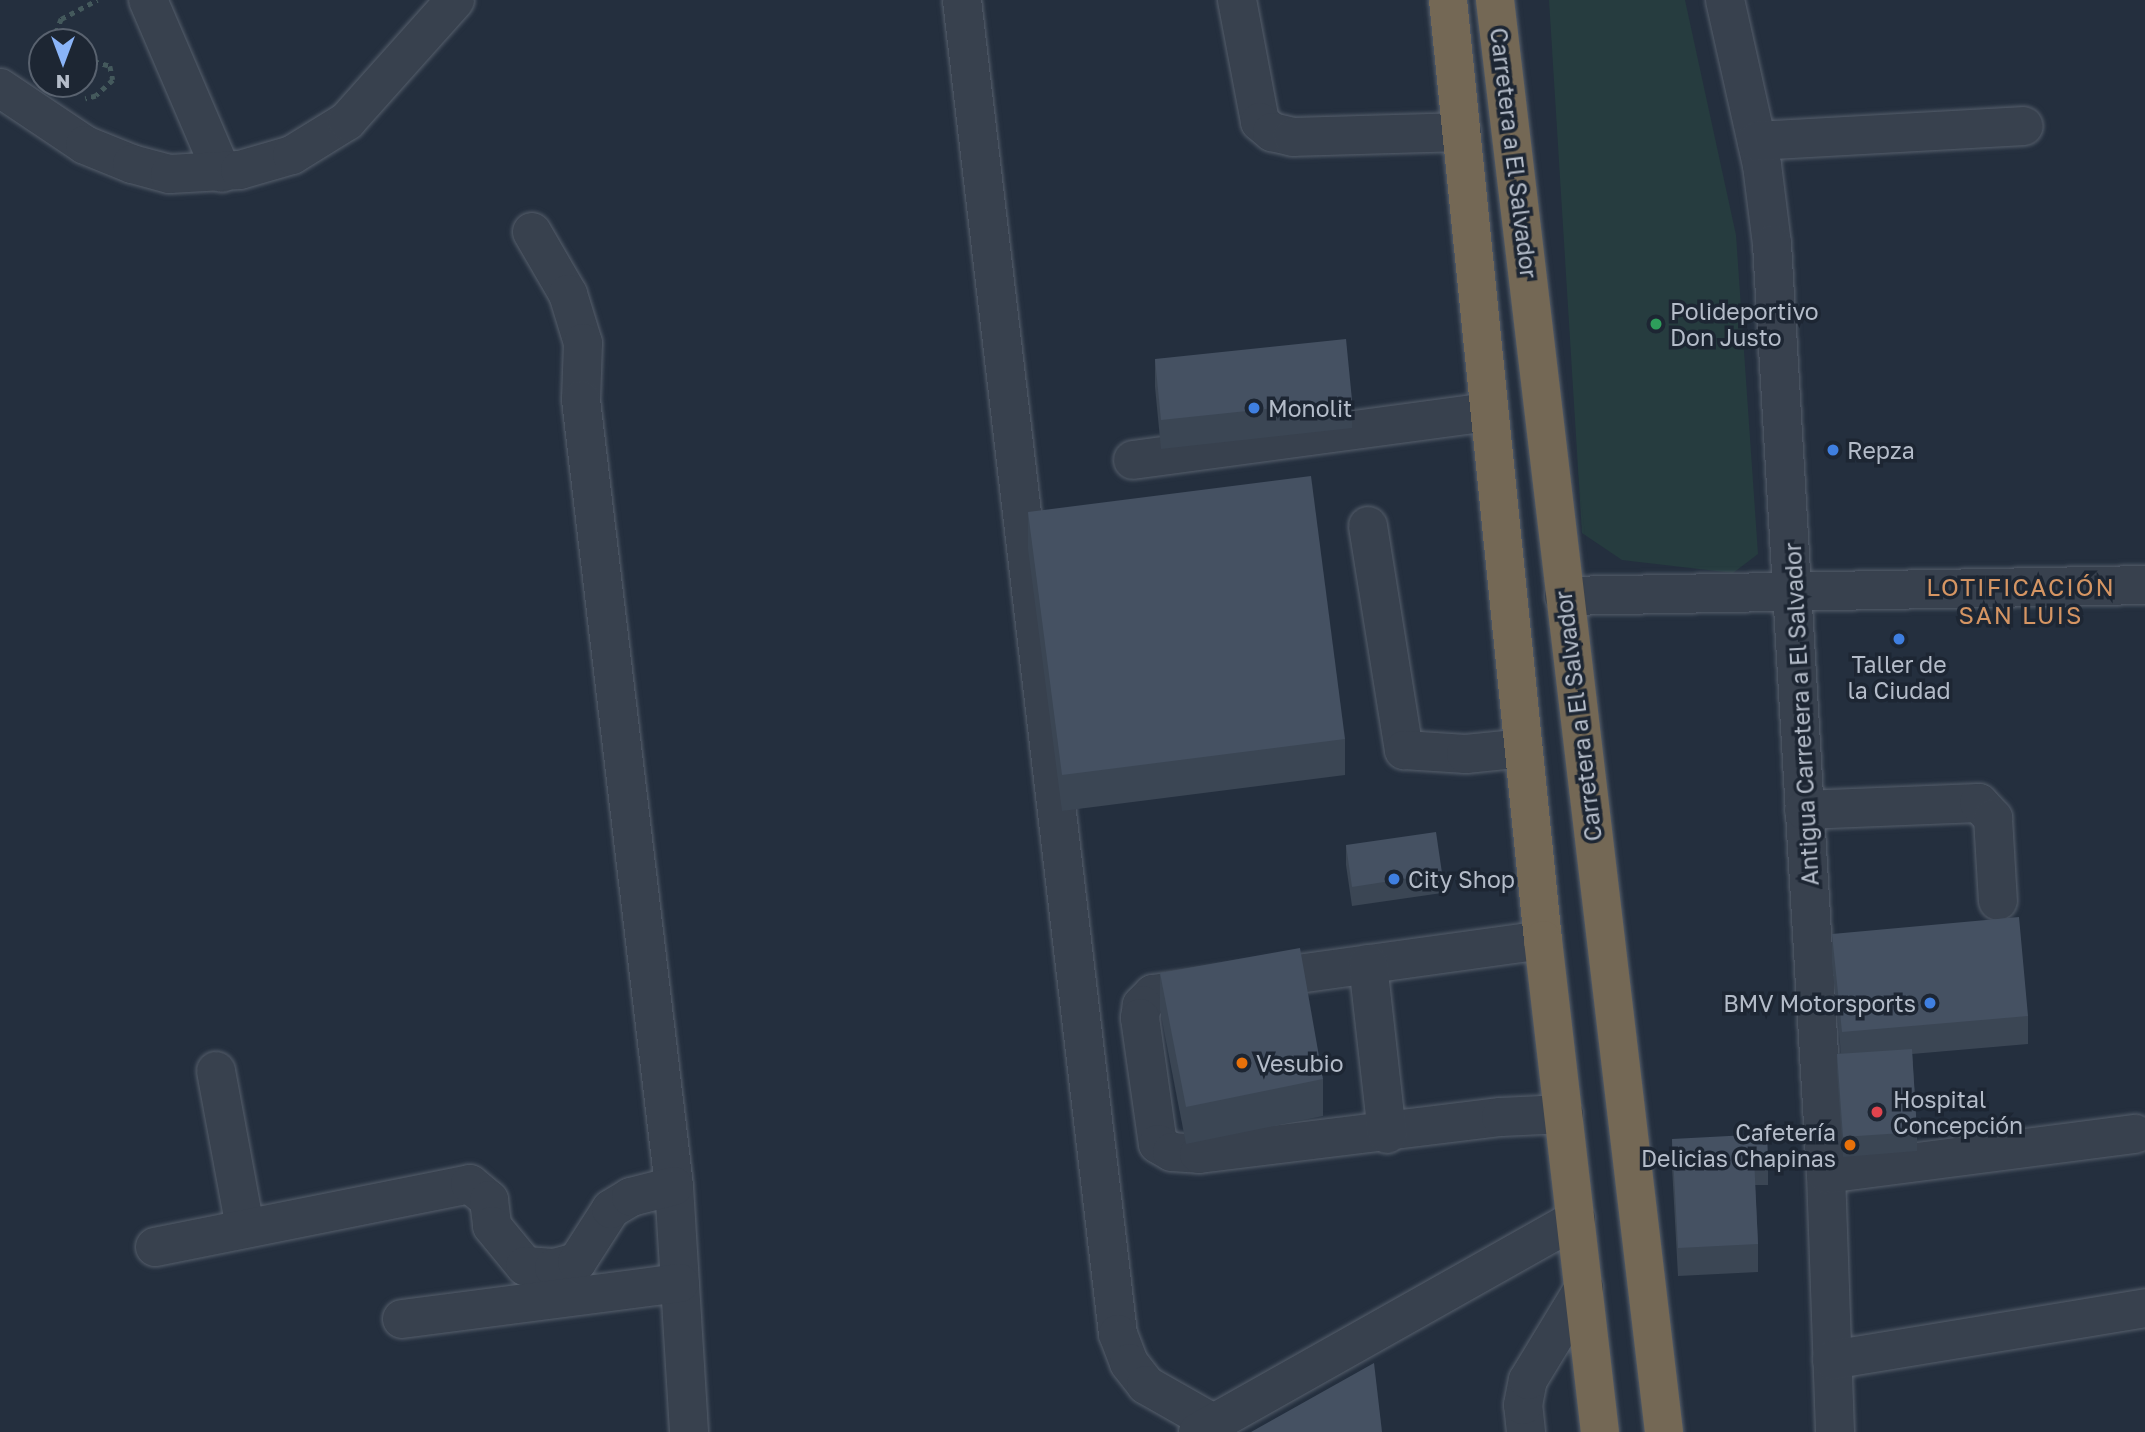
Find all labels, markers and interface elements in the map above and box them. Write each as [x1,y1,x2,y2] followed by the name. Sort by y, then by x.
[1485,26,1543,280] street label: Carretera a El Salvador
[28,28,98,98] north arrow
[56,71,70,94] text: N
[1670,297,1819,351] place label: Polideportivo Don Justo
[1648,316,1664,332] marker: Polideportivo Don Justo
[1268,394,1352,422] place label: Monolit
[1246,400,1262,416] marker: Monolit
[1847,436,1915,464] place label: Repza
[1825,442,1841,458] marker: Repza
[1778,542,1824,886] street label: Antigua Carretera a El Salvador
[1928,573,2114,629] district label: LOTIFICACIÓN SAN LUIS
[1549,589,1607,843] street label: Carretera a El Salvador
[1891,631,1907,647] marker: Taller de la Ciudad
[1847,650,1951,704] place label: Taller de la Ciudad
[1408,865,1515,893] place label: City Shop
[1386,871,1402,887] marker: City Shop
[1723,989,1916,1017] place label: BMV Motorsports
[1922,995,1938,1011] marker: BMV Motorsports
[1256,1049,1344,1077] place label: Vesubio
[1234,1055,1250,1071] marker: Vesubio
[1893,1085,2023,1139] place label: Hospital Concepción
[1867,1102,1887,1122] marker: Hospital Concepción
[1641,1118,1836,1172] place label: Cafetería Delicias Chapinas
[1842,1137,1858,1153] marker: Cafetería Delicias Chapinas

